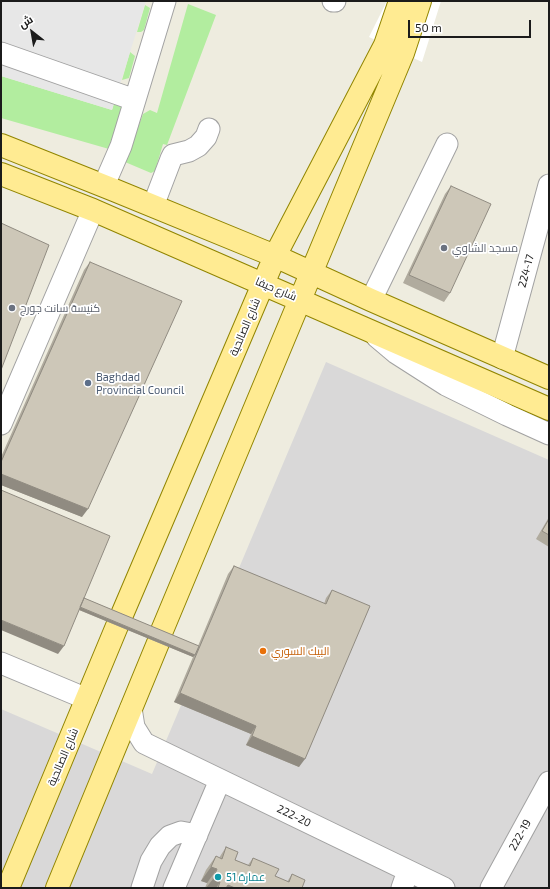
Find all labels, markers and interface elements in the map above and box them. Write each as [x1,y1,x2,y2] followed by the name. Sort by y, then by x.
[12,12,52,52] north arrow
[16,12,35,30] text: ش
[410,12,533,38] scale bar
[415,20,442,34] text: 50 m
[452,241,518,255] place label: مسجد الشاوي
[439,243,449,253] marker: مسجد الشاوي
[515,253,537,289] street label: 224-17
[253,274,299,304] street label: شارع حيفا
[227,296,263,358] street label: شارع الصالحية
[20,301,100,315] place label: كنيسة سانت جورج
[7,303,17,313] marker: كنيسة سانت جورج
[96,370,184,396] place label: Baghdad Provincial Council
[83,378,93,388] marker: Baghdad Provincial Council
[271,644,329,658] place label: البيك السوري
[258,646,268,656] marker: البيك السوري
[45,726,81,788] street label: شارع الصالحية
[275,802,313,830] street label: 222-20
[506,817,534,853] street label: 222-19
[226,870,265,884] place label: عمارة 51
[213,872,223,882] marker: عمارة 51

